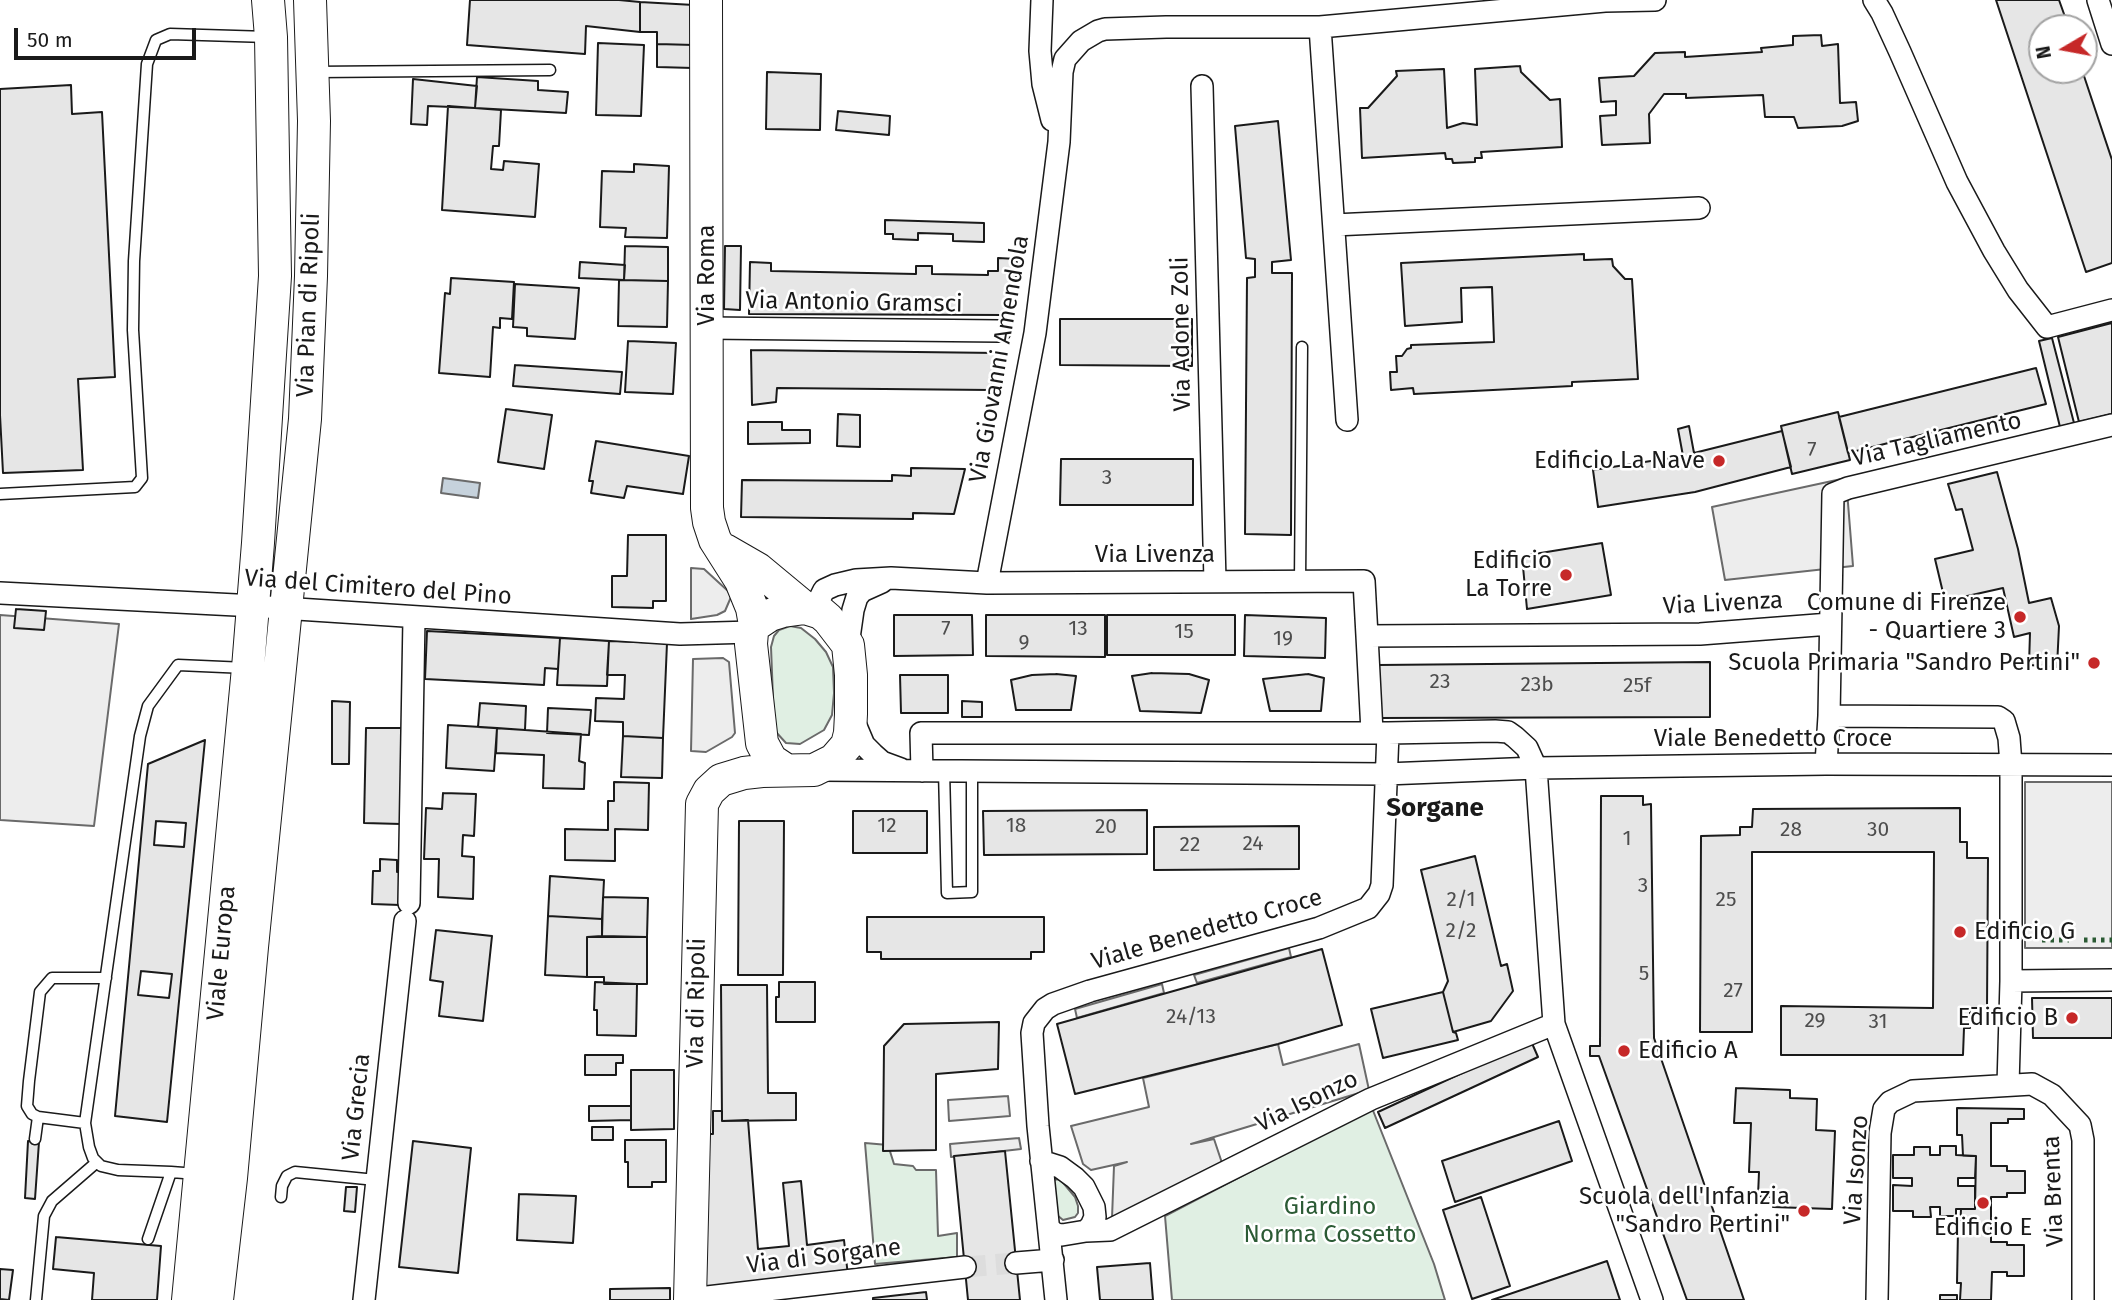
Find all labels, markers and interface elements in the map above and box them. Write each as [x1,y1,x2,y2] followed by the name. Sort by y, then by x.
[18,14,200,58] scale bar
[2028,14,2098,84] north arrow
[27,27,73,53] text: 50 m
[2031,44,2056,61] text: N
[291,212,327,398] street label: Via Pian di Ripoli
[693,224,721,326] street label: Via Roma
[964,233,1036,485] street label: Via Giovanni Amendola
[1166,256,1198,412] street label: Via Adone Zoli
[745,287,963,319] street label: Via Antonio Gramsci
[1850,407,2024,473] street label: Via Tagliamento
[1807,437,1817,463] house number: 7
[1534,447,1705,475] place label: Edificio La Nave
[1711,453,1727,469] marker: Edificio La Nave
[1102,465,1112,491] house number: 3
[1095,541,1215,569] street label: Via Livenza
[1465,547,1552,603] place label: Edificio La Torre
[243,564,513,612] street label: Via del Cimitero del Pino
[1558,567,1574,583] marker: Edificio La Torre
[1662,586,1784,622] street label: Via Livenza
[1807,589,2006,645] place label: Comune di Firenze - Quartiere 3
[2012,609,2028,625] marker: Comune di Firenze - Quartiere 3
[941,616,951,642] house number: 7
[1068,616,1088,642] house number: 13
[1174,619,1194,645] house number: 15
[1273,626,1293,652] house number: 19
[1018,630,1030,656] house number: 9
[1728,649,2080,677] place label: Scuola Primaria "Sandro Pertini"
[2086,655,2102,671] marker: Scuola Primaria "Sandro Pertini"
[1430,669,1450,695] house number: 23
[1520,672,1554,698] house number: 23b
[1623,673,1651,699] house number: 25f
[1654,725,1892,753] street label: Viale Benedetto Croce
[1386,793,1484,825] district label: Sorgane
[877,813,897,839] house number: 12
[1006,813,1026,839] house number: 18
[1095,814,1117,840] house number: 20
[1780,817,1802,843] house number: 28
[1867,817,1889,843] house number: 30
[1622,826,1632,852] house number: 1
[1243,831,1263,857] house number: 24
[1180,832,1200,858] house number: 22
[1638,873,1648,899] house number: 3
[1088,883,1326,977] street label: Viale Benedetto Croce
[202,884,242,1022] street label: Viale Europa
[1446,887,1476,913] house number: 2/1
[1716,887,1736,913] house number: 25
[1446,918,1476,944] house number: 2/2
[1974,918,2075,946] place label: Edificio G
[1952,924,1968,940] marker: Edificio G
[681,938,713,1068] street label: Via di Ripoli
[1639,961,1649,987] house number: 5
[1723,978,1743,1004] house number: 27
[1166,1004,1216,1030] house number: 24/13
[1958,1004,2058,1032] place label: Edificio B
[1804,1008,1826,1034] house number: 29
[1868,1009,1888,1035] house number: 31
[2064,1010,2080,1026] marker: Edificio B
[1638,1037,1738,1065] place label: Edificio A
[1616,1043,1632,1059] marker: Edificio A
[337,1052,377,1162] street label: Via Grecia
[1251,1065,1363,1139] street label: Via Isonzo
[1839,1114,1875,1226] street label: Via Isonzo
[2038,1135,2070,1247] street label: Via Brenta
[1579,1183,1790,1239] place label: Scuola dell'Infanzia "Sandro Pertini"
[1244,1193,1416,1249] park label: Giardino Norma Cossetto
[1975,1195,1991,1211] marker: Edificio E
[1796,1203,1812,1219] marker: Scuola dell'Infanzia "Sandro Pertini"
[1934,1214,2032,1242] place label: Edificio E
[745,1233,903,1281] street label: Via di Sorgane

